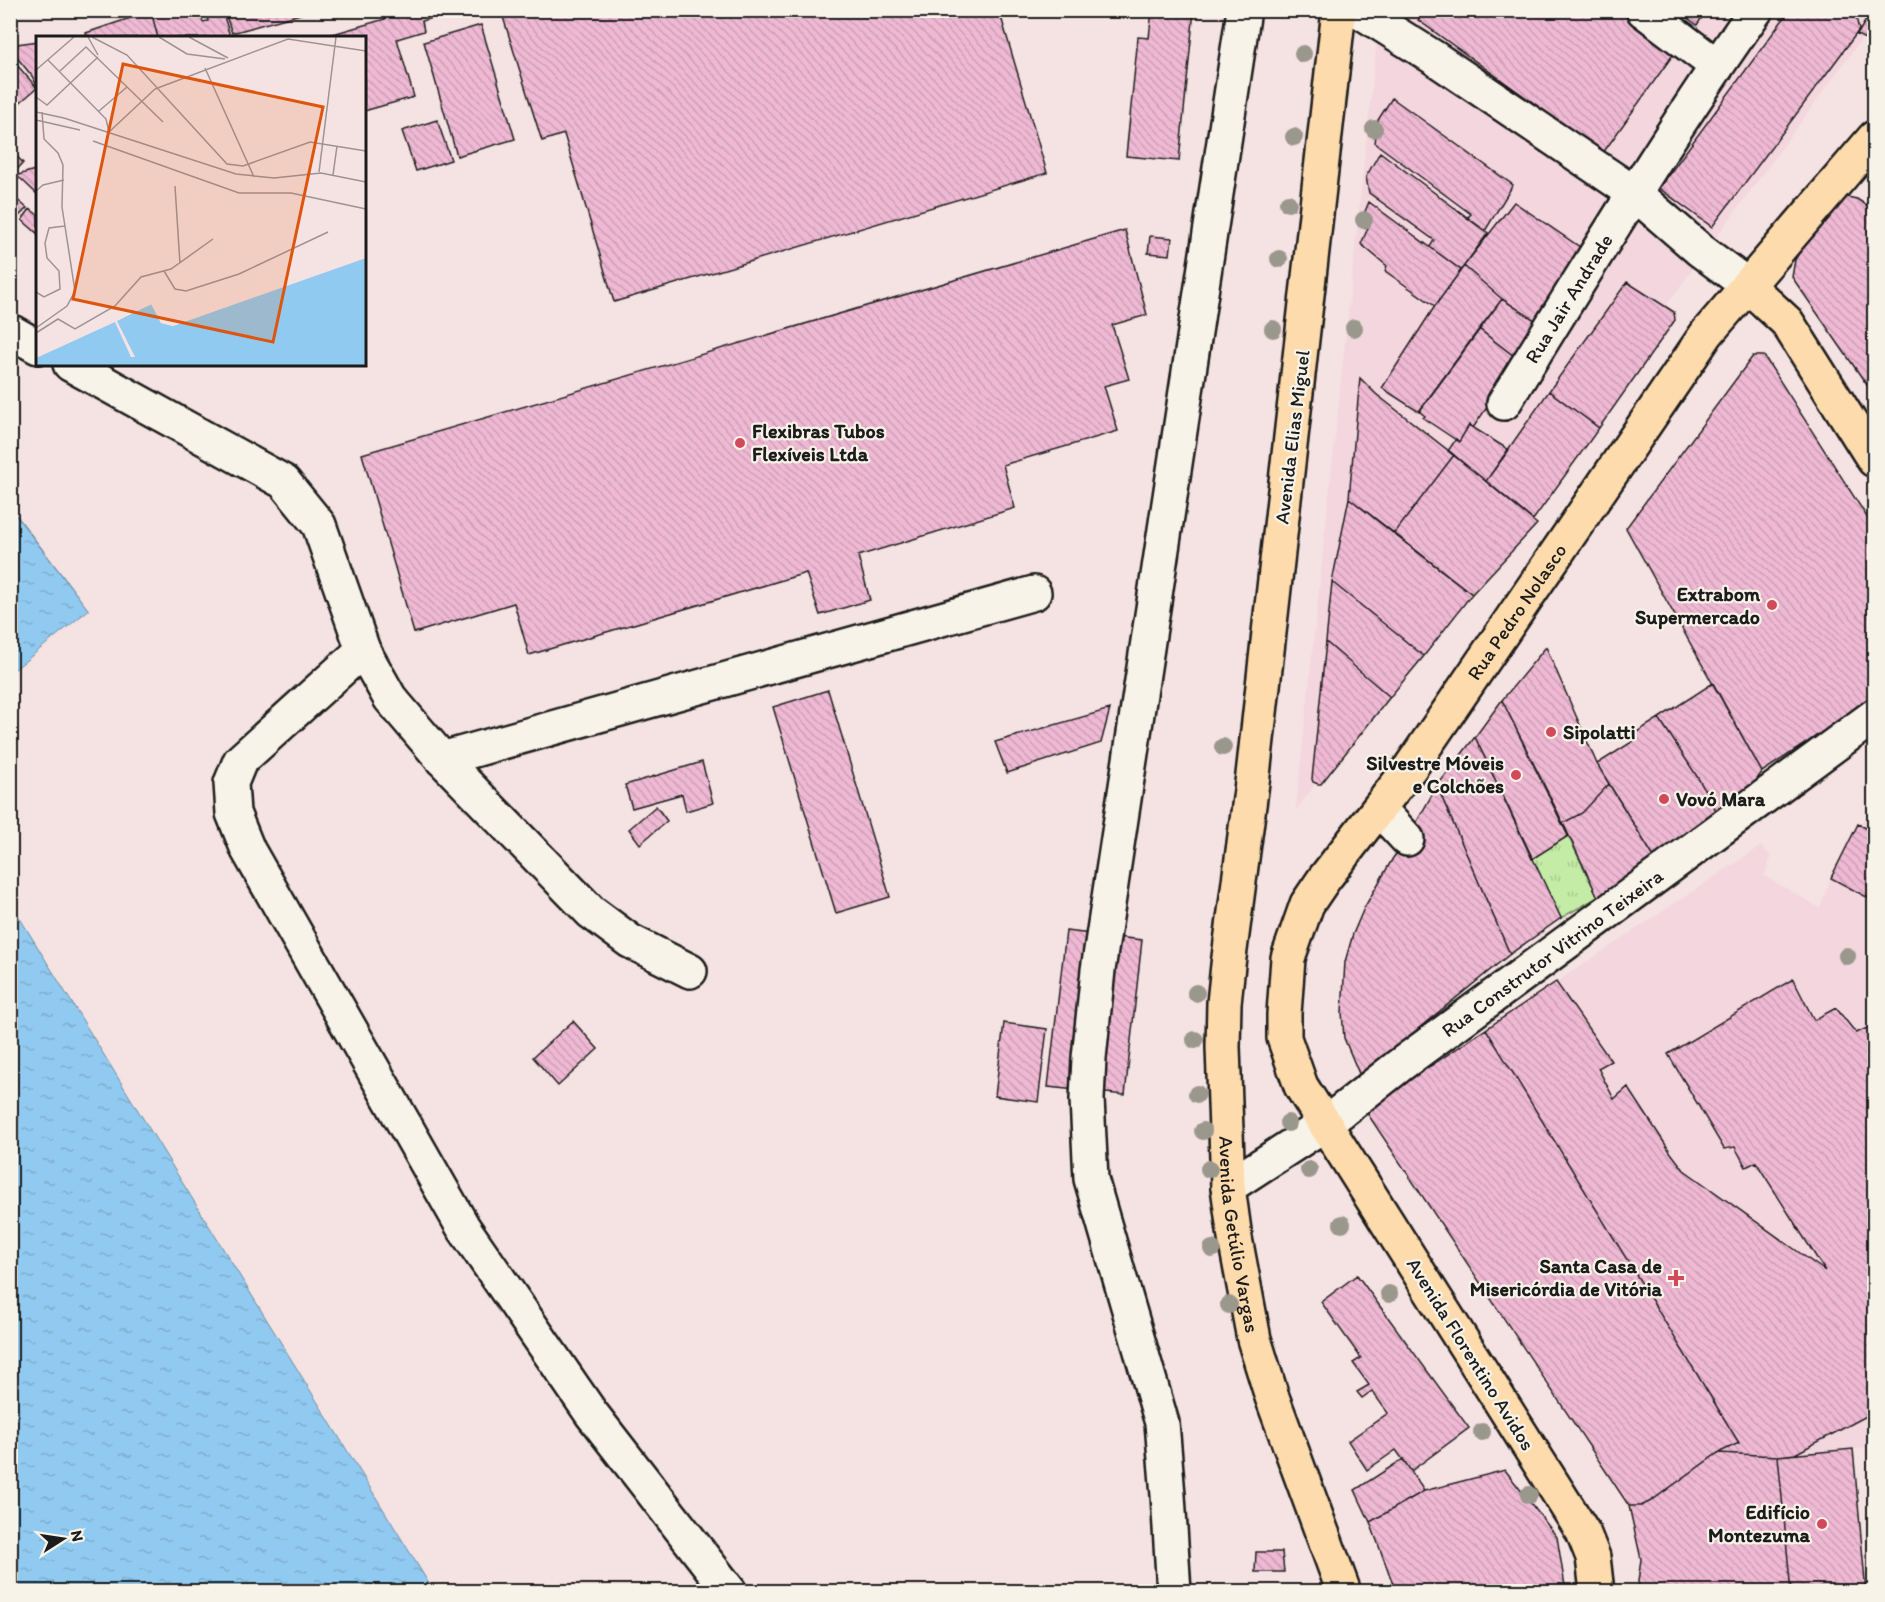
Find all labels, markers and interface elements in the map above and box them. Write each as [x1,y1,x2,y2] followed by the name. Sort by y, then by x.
[36,36,366,366] inset map
[1520,229,1618,368] street label: Rua Jair Andrade
[1269,348,1315,525] street label: Avenida Elias Miguel
[752,419,885,466] place label: Flexibras Tubos Flexíveis Ltda
[733,436,747,450] marker: Flexibras Tubos Flexíveis Ltda
[1462,539,1572,685] street label: Rua Pedro Nolasco
[1635,582,1761,630] place label: Extrabom Supermercado
[1765,598,1779,612] marker: Extrabom Supermercado
[1563,720,1636,745] place label: Sipolatti
[1544,725,1558,739] marker: Sipolatti
[1366,751,1504,798] place label: Silvestre Móveis e Colchões
[1509,768,1523,782] marker: Silvestre Móveis e Colchões
[1676,787,1766,811] place label: Vovó Mara
[1657,792,1671,806] marker: Vovó Mara
[1437,863,1668,1042] street label: Rua Construtor Vitrino Teixeira
[1214,1135,1265,1335] street label: Avenida Getúlio Vargas
[1402,1253,1540,1455] street label: Avenida Florentino Avidos
[1470,1254,1663,1301] place label: Santa Casa de Misericórdia de Vitória
[1667,1269,1685,1287] marker: Santa Casa de Misericórdia de Vitória
[1708,1500,1811,1547] place label: Edifício Montezuma
[33,1509,93,1569] north arrow
[1815,1517,1829,1531] marker: Edifício Montezuma
[67,1529,88,1543] text: N

